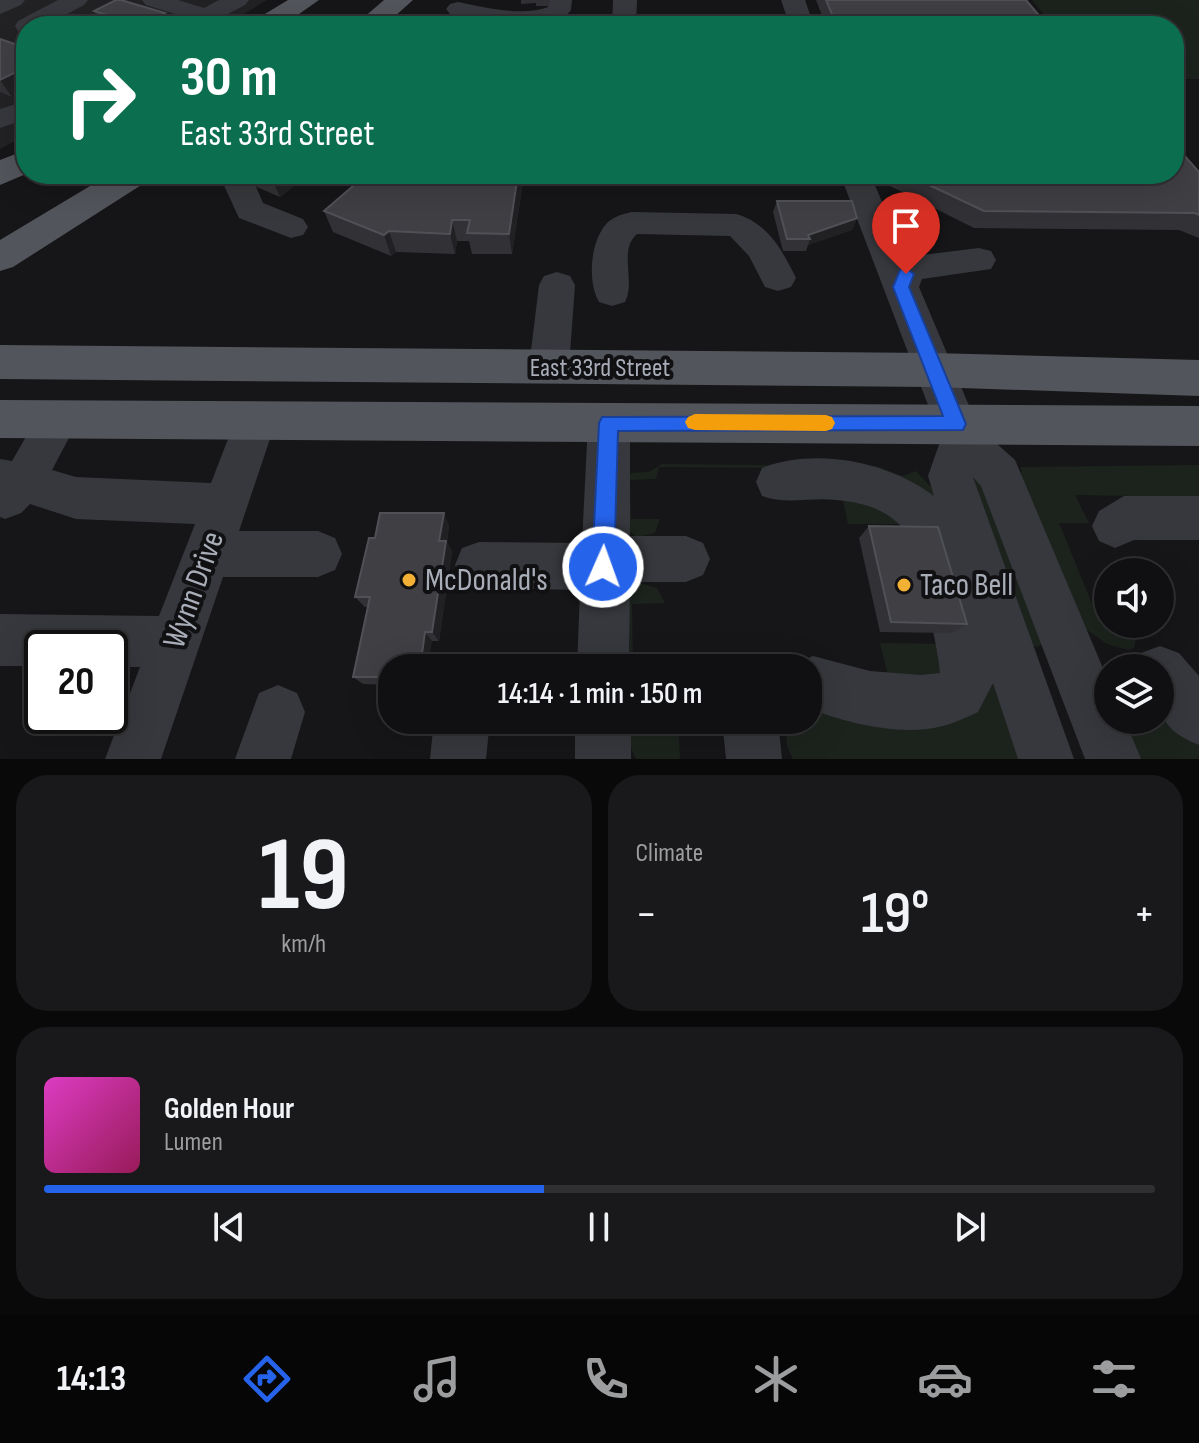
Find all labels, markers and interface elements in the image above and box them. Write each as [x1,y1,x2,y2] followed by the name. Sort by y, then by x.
[180,45,278,112] text: 30 m
[48,48,152,152] icon: right
[180,113,374,156] text: East 33rd Street
[872,192,940,274] pin
[884,204,928,248] icon: arrive
[530,353,670,384] street label: East 33rd Street
[561,525,645,609] position arrow
[155,526,233,654] street label: Wynn Drive
[1094,558,1174,734] map controls
[1094,558,1174,638] button: sound
[425,561,548,600] place label: McDonald's
[920,566,1013,605] place label: Taco Bell
[400,571,418,589] marker: McDonald's
[895,576,913,594] marker: Taco Bell
[24,630,128,734] speed limit sign: 20
[1094,654,1174,734] button: layers
[498,676,702,712] text: 14:14 · 1 min · 150 m
[259,814,349,939] text: 19
[636,838,703,869] text: Climate
[861,878,930,950] text: 19°
[636,888,657,941] text: −
[1133,888,1155,941] text: +
[281,929,326,960] text: km/h
[164,1091,294,1127] text: Golden Hour
[164,1127,223,1158] text: Lumen
[207,1205,251,1249] icon: previous
[577,1205,621,1249] icon: pause
[948,1205,992,1249] icon: next
[239,1351,295,1407] icon: directions
[409,1351,465,1407] icon: music
[578,1351,634,1407] icon: phone
[748,1351,804,1407] icon: climate
[917,1351,973,1407] icon: car
[1086,1351,1142,1407] icon: filters
[57,1358,126,1401] text: 14:13

